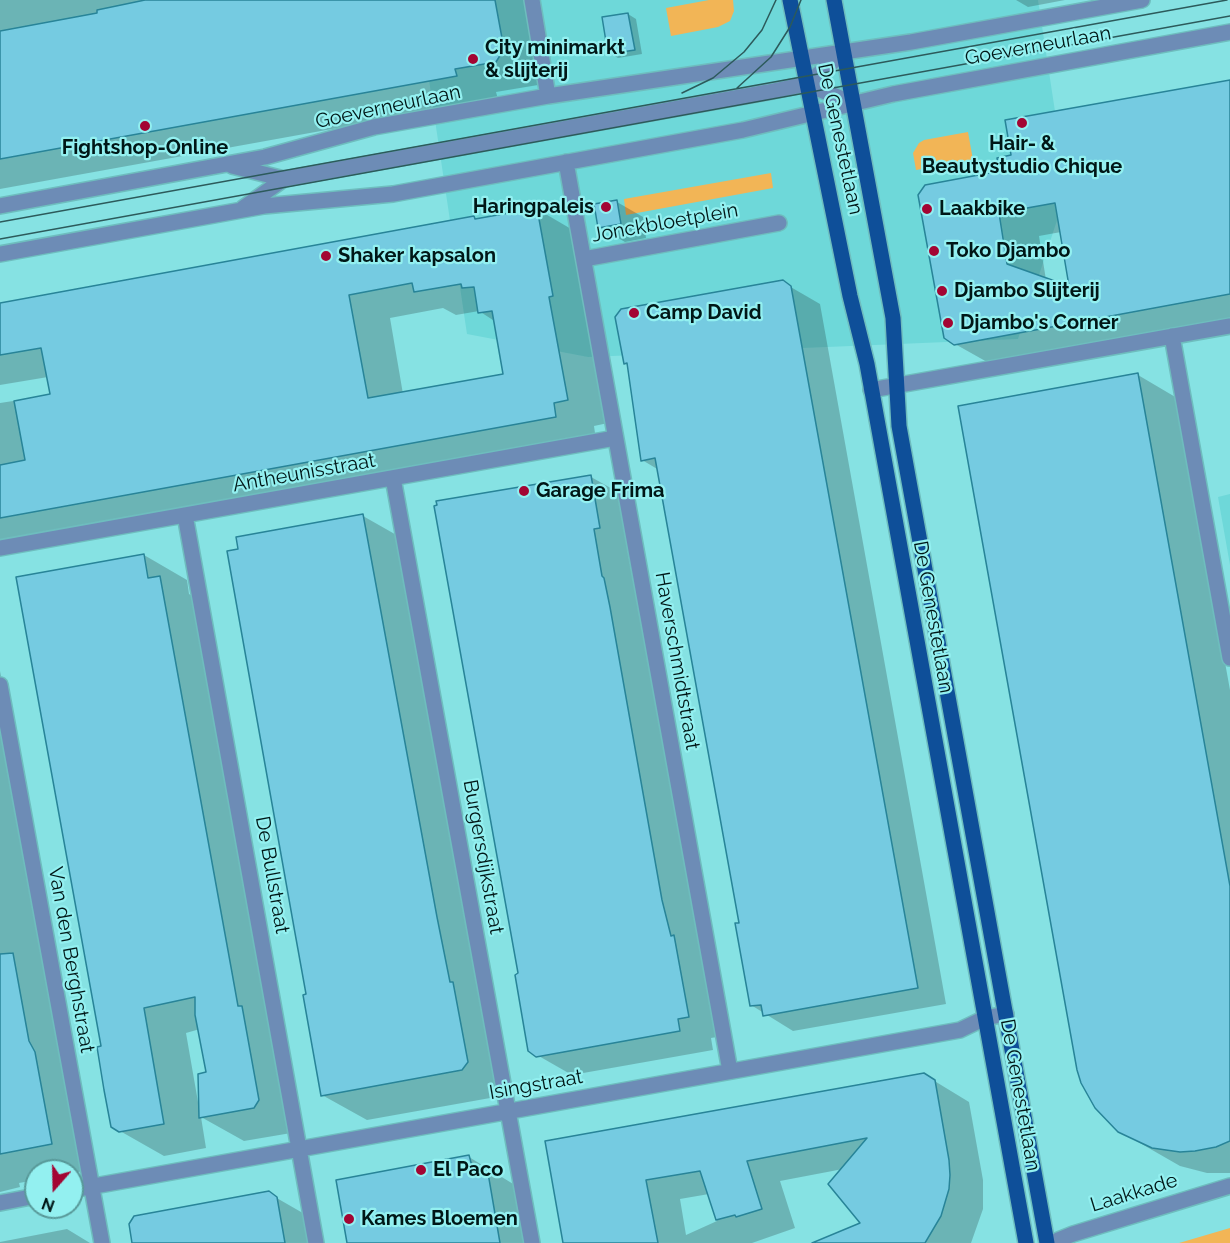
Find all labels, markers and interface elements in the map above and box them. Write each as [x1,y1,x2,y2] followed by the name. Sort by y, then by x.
[963,21,1113,71] street label: Goeverneurlaan
[485,36,625,83] place label: City minimarkt & slijterij
[466,52,480,66] marker: City minimarkt & slijterij
[812,61,868,217] street label: De Genestetlaan
[313,80,463,134] street label: Goeverneurlaan
[1015,116,1029,130] marker: Hair- & Beautystudio Chique
[138,119,152,133] marker: Fightshop-Online
[922,132,1122,179] place label: Hair- & Beautystudio Chique
[62,136,228,160] place label: Fightshop-Online
[473,195,594,219] place label: Haringpaleis
[939,197,1025,221] place label: Laakbike
[590,198,740,248] street label: Jonckbloetplein
[599,200,613,214] marker: Haringpaleis
[920,202,934,216] marker: Laakbike
[946,239,1070,263] place label: Toko Djambo
[338,244,496,268] place label: Shaker kapsalon
[927,244,941,258] marker: Toko Djambo
[319,249,333,263] marker: Shaker kapsalon
[954,279,1100,303] place label: Djambo Slijterij
[935,284,949,298] marker: Djambo Slijterij
[646,301,762,325] place label: Camp David
[627,306,641,320] marker: Camp David
[960,311,1119,335] place label: Djambo's Corner
[941,316,955,330] marker: Djambo's Corner
[231,449,377,497] street label: Antheunisstraat
[536,479,665,503] place label: Garage Frima
[517,484,531,498] marker: Garage Frima
[908,539,958,695] street label: De Genestetlaan
[650,570,704,752] street label: Haverschmidtstraat
[458,778,508,936] street label: Burgersdijkstraat
[250,814,294,936] street label: De Bullstraat
[43,865,99,1055] street label: Van den Berghstraat
[995,1017,1045,1173] street label: De Genestetlaan
[487,1065,585,1105] street label: Isingstraat
[433,1158,503,1182] place label: El Paco
[24,1159,84,1219] north arrow
[414,1163,428,1177] marker: El Paco
[1088,1168,1180,1218] street label: Laakkade
[39,1193,57,1216] text: N
[361,1207,518,1231] place label: Kames Bloemen
[342,1212,356,1226] marker: Kames Bloemen

